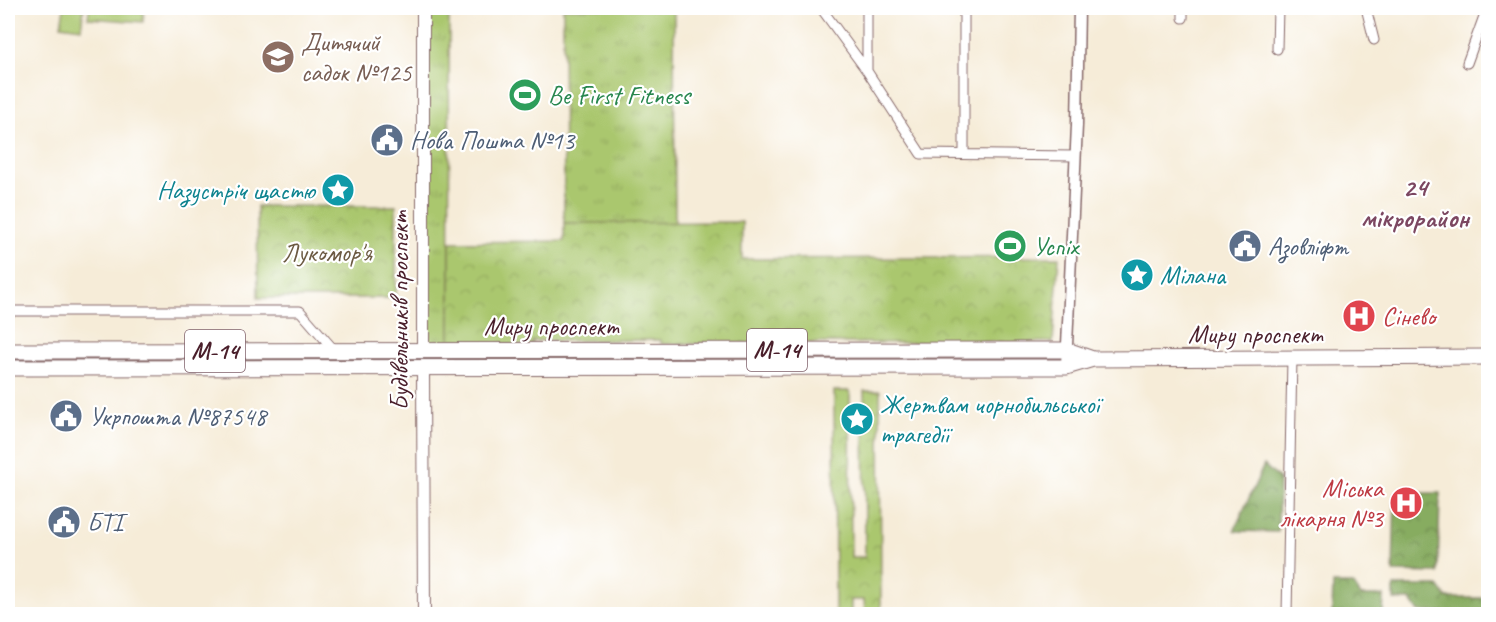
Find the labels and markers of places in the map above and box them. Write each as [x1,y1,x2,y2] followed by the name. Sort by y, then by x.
[301,26,413,89] place label: Дитячий садок №125
[260,39,296,75] school or university icon: Дитячий садок №125
[507,77,543,113] sports icon: Be First Fitness
[548,79,692,112] place label: Be First Fitness
[369,122,405,158] public building icon: Нова Пошта №13
[410,124,577,157] place label: Нова Пошта №13
[320,172,356,208] place icon: Назустріч щастю
[157,174,317,208] place label: Назустріч щастю
[992,228,1028,264] sports icon: Успіх
[1227,228,1263,264] public building icon: Азовліфт
[1033,230,1080,263] place label: Успіх
[1268,230,1350,264] place label: Азовліфт
[1119,257,1155,293] place icon: Мілана
[1160,259,1227,292] place label: Мілана
[1341,298,1377,334] hospital icon: Сінево
[1382,300,1438,333] place label: Сінево
[880,388,1104,451] place label: Жертвам чорнобильської трагедії
[48,398,84,434] public building icon: Укрпошта №87548
[89,400,268,433] place label: Укрпошта №87548
[839,401,875,437] place icon: Жертвам чорнобильської трагедії
[1280,472,1385,535] place label: Міська лікарня №3
[1388,485,1424,521] hospital icon: Міська лікарня №3
[46,504,82,540] public building icon: БТІ
[87,506,128,539] place label: БТІ

